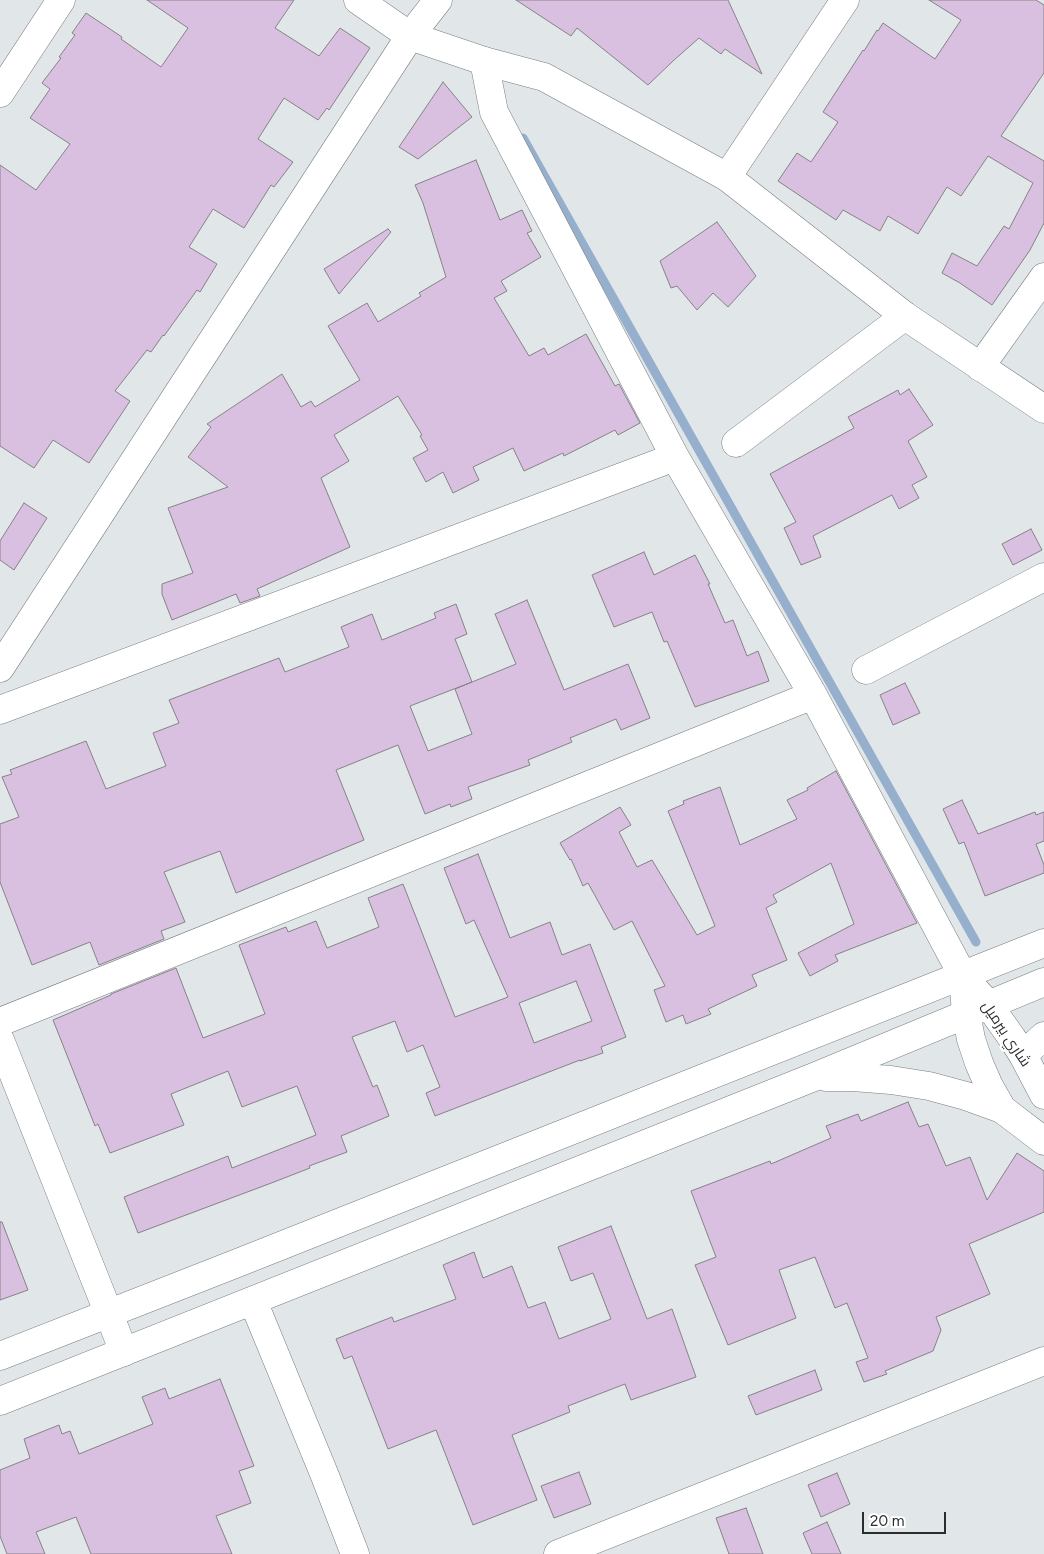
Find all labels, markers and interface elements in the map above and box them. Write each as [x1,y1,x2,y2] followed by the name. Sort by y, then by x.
[977,998,1035,1070] street label: شاري بيرميل
[864,1502,948,1534] scale bar
[870,1512,904,1530] text: 20 m

